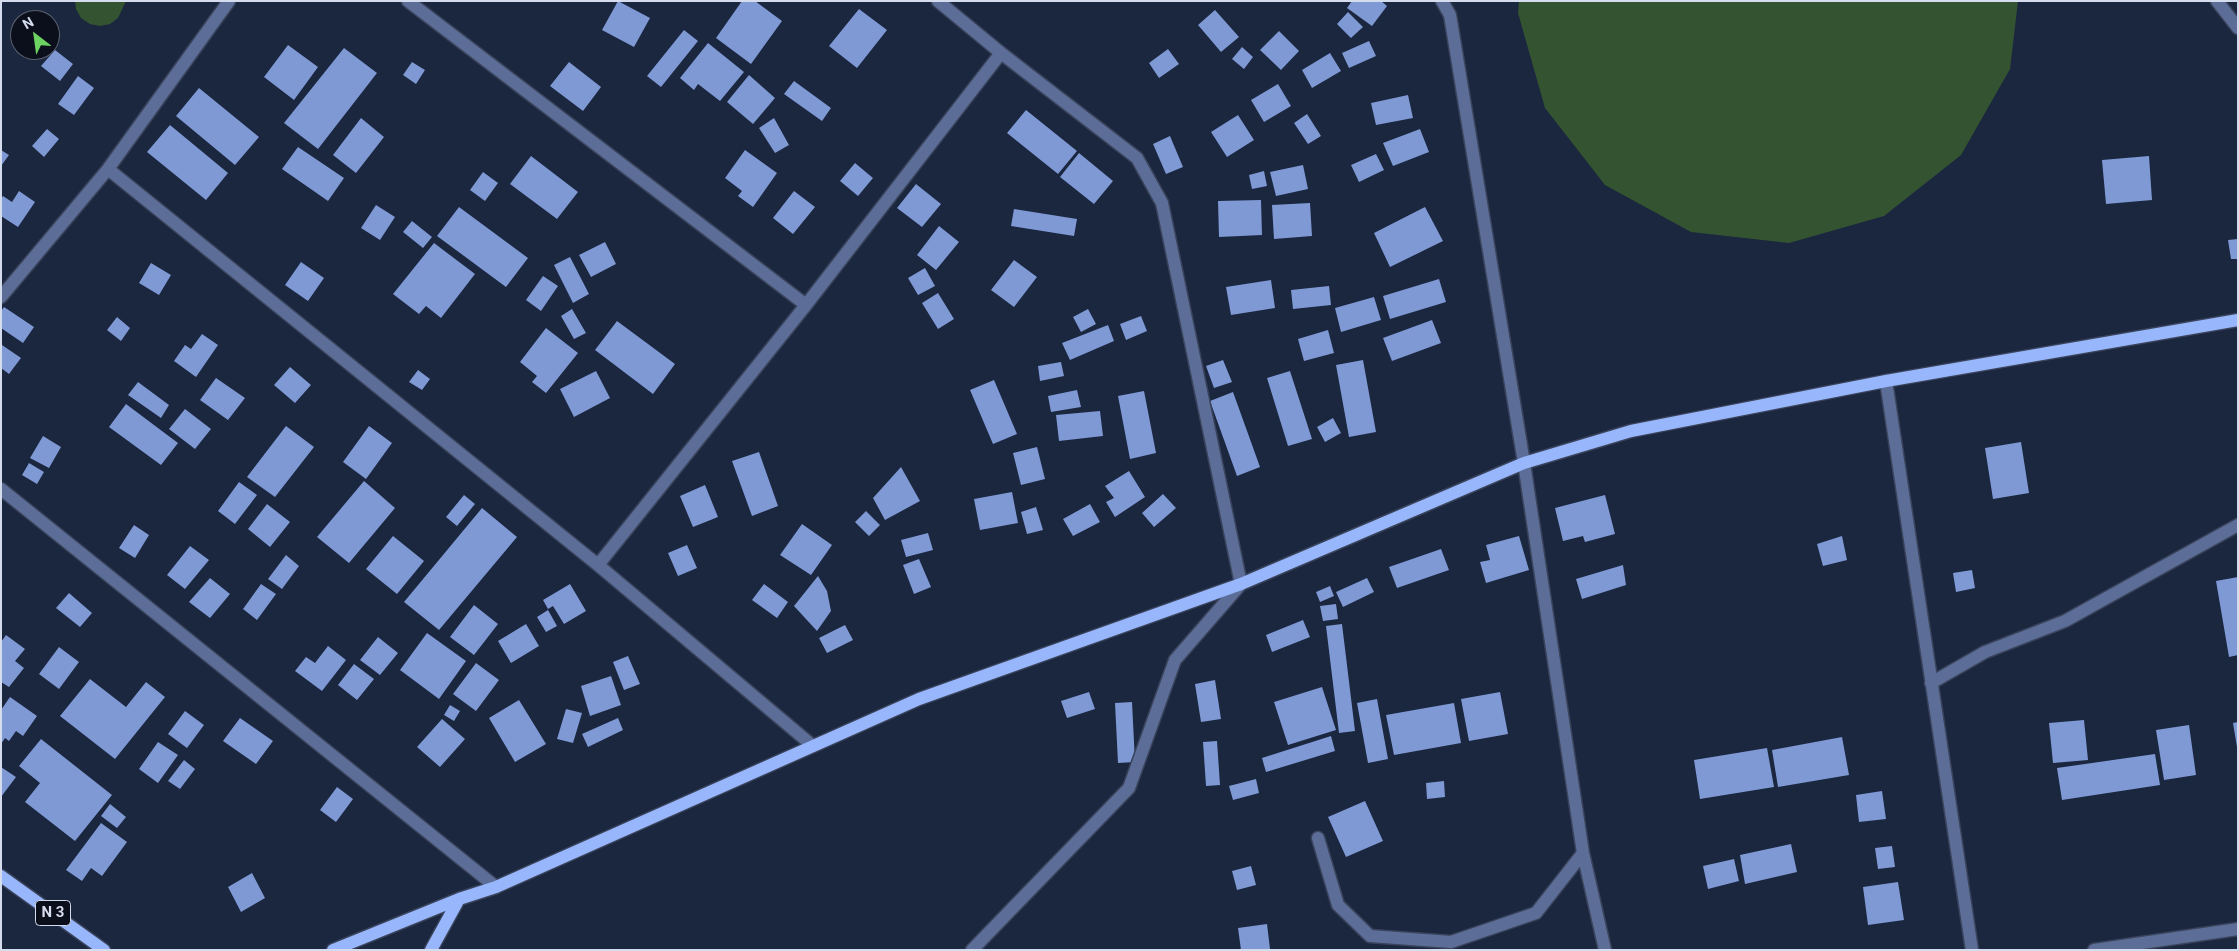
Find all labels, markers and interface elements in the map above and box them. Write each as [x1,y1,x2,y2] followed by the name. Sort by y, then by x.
[10,10,60,60] north arrow
[20,13,36,32] text: N
[36,900,70,926] road number: N 3

